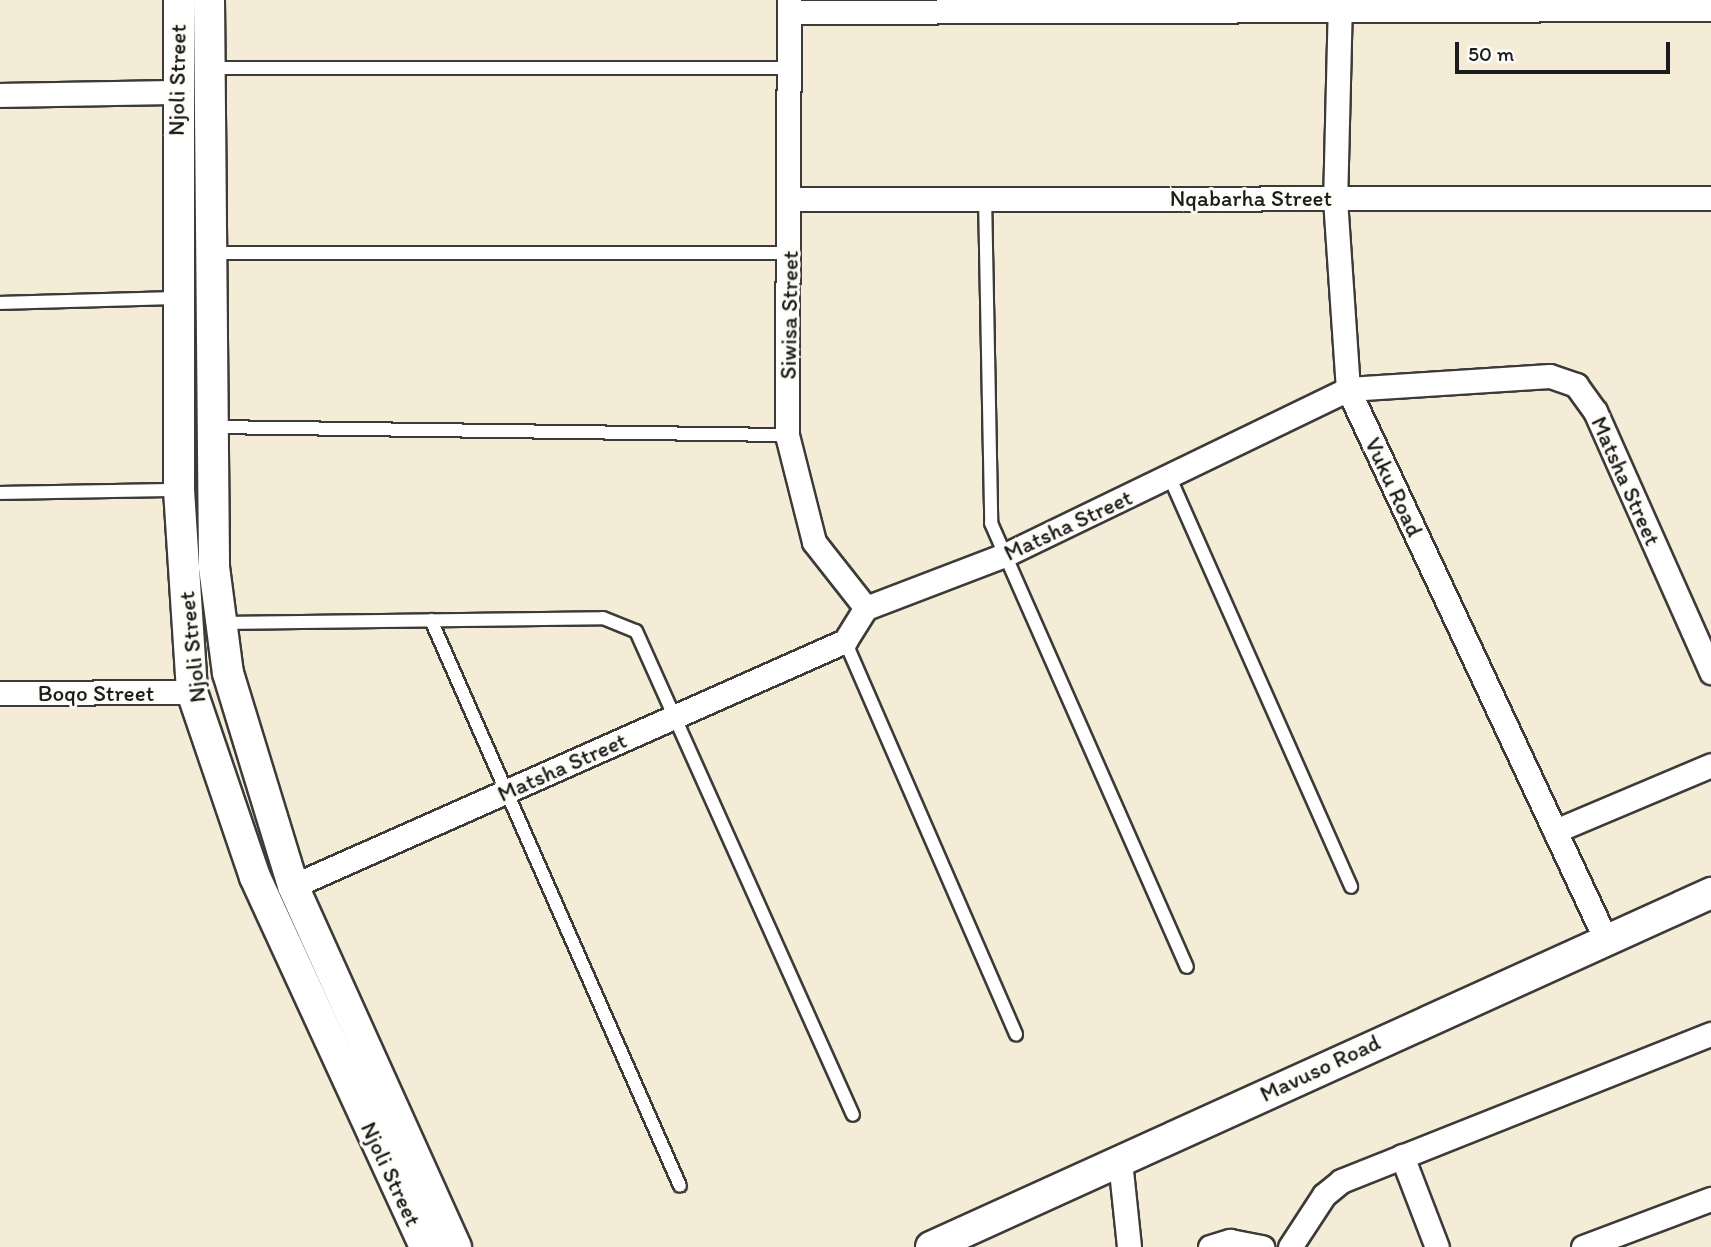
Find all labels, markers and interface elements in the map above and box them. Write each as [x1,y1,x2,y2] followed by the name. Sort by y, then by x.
[162,24,192,136] street label: Njoli Street
[1459,28,1674,72] scale bar
[1468,41,1514,66] text: 50 m
[1170,184,1332,212] street label: Nqabarha Street
[774,251,804,379] street label: Siwisa Street
[1585,412,1667,550] street label: Matsha Street
[1359,433,1429,541] street label: Vuku Road
[999,483,1137,567] street label: Matsha Street
[172,590,212,704] street label: Njoli Street
[38,679,154,707] street label: Boqo Street
[493,726,631,808] street label: Matsha Street
[1255,1028,1385,1108] street label: Mavuso Road
[355,1118,427,1230] street label: Njoli Street

